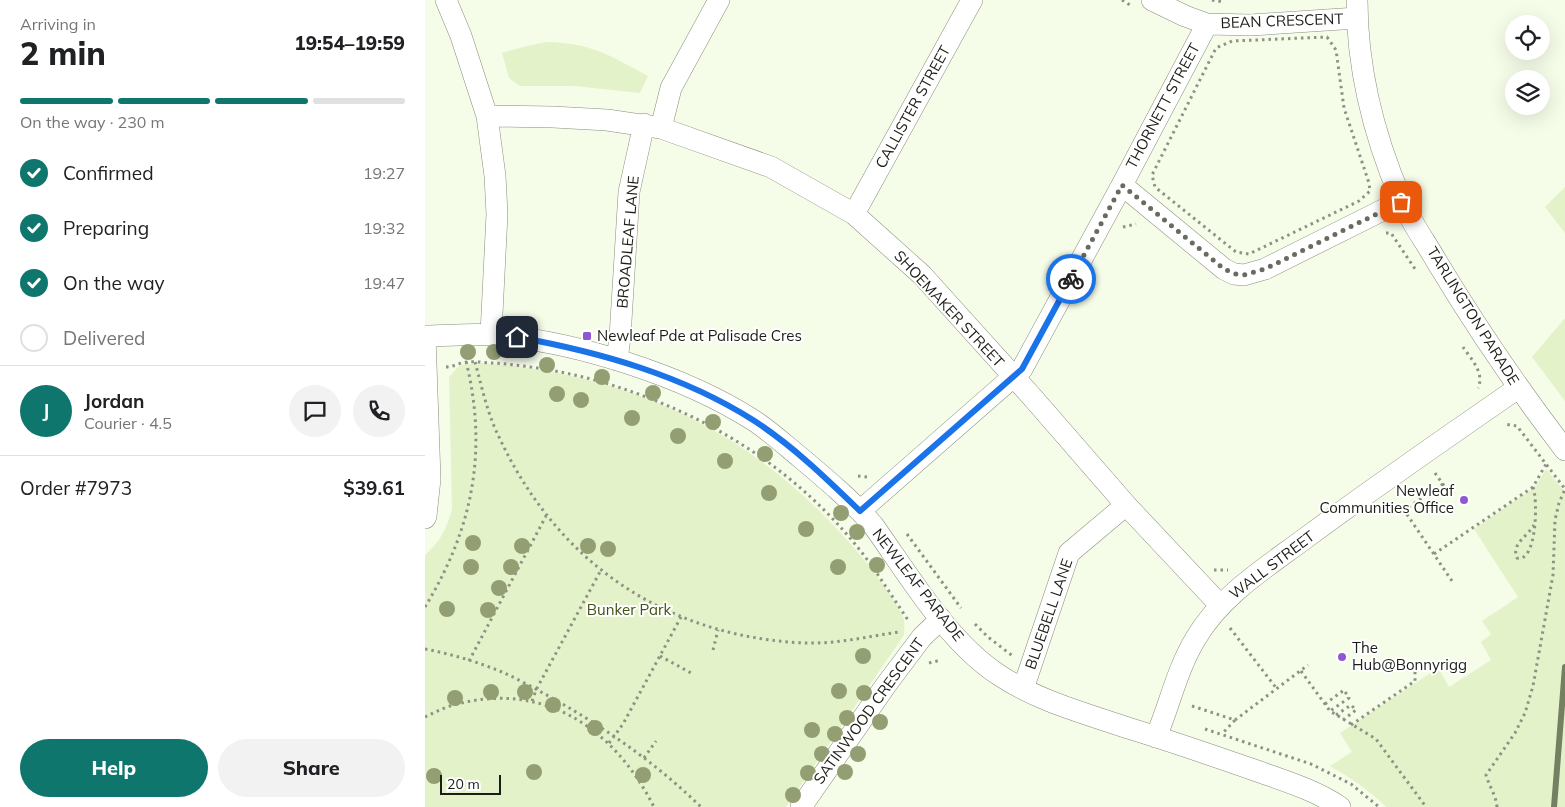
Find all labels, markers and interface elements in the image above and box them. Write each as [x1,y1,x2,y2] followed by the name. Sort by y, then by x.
[1220,9,1344,32] street label: BEAN CRESCENT
[20,14,96,34] text: Arriving in
[1505,15,1550,115] map controls
[1505,15,1550,60] button: locate
[294,31,405,55] text: 19:54–19:59
[20,33,106,73] text: 2 min
[1121,40,1204,172] street label: THORNETT STREET
[871,42,954,172] street label: CALLISTER STREET
[1505,70,1550,115] button: layers
[20,112,165,132] text: On the way · 230 m
[20,159,48,187] icon: check
[63,161,154,185] text: Confirmed
[363,163,405,183] text: 19:27
[612,175,643,309] street label: BROADLEAF LANE
[1380,181,1422,223] pin
[1387,188,1415,216] icon: bag
[20,214,48,242] icon: check
[63,216,149,240] text: Preparing
[363,218,405,238] text: 19:32
[1423,243,1524,389] street label: TARLINGTON PARADE
[890,246,1008,371] street label: SHOEMAKER STREET
[1046,254,1096,304] courier
[1057,265,1085,293] icon: bike
[20,269,48,297] icon: check
[63,271,165,295] text: On the way
[363,273,405,293] text: 19:47
[496,316,538,358] pin
[503,323,531,351] icon: home
[63,326,145,350] text: Delivered
[597,326,802,345] place label: Newleaf Pde at Palisade Cres
[581,330,593,342] marker: Newleaf Pde at Palisade Cres
[289,385,341,437] button: chat
[353,385,405,437] button: phone
[84,389,144,413] text: Jordan
[43,399,49,423] text: J
[84,413,172,433] text: Courier · 4.5
[20,476,132,500] text: Order #7973
[343,476,405,500] text: $39.61
[1320,481,1455,517] place label: Newleaf Communities Office
[1458,494,1470,506] marker: Newleaf Communities Office
[869,525,968,645] street label: NEWLEAF PARADE
[1225,526,1318,603] street label: WALL STREET
[1021,556,1076,672] street label: BLUEBELL LANE
[587,600,671,619] park label: Bunker Park
[809,634,928,788] street label: SATINWOOD CRESCENT
[1352,638,1467,674] place label: The Hub@Bonnyrigg
[1336,651,1348,663] marker: The Hub@Bonnyrigg
[20,739,208,797] button: Help
[218,739,405,797] button: Share
[440,772,501,795] scale bar
[447,775,480,793] text: 20 m

